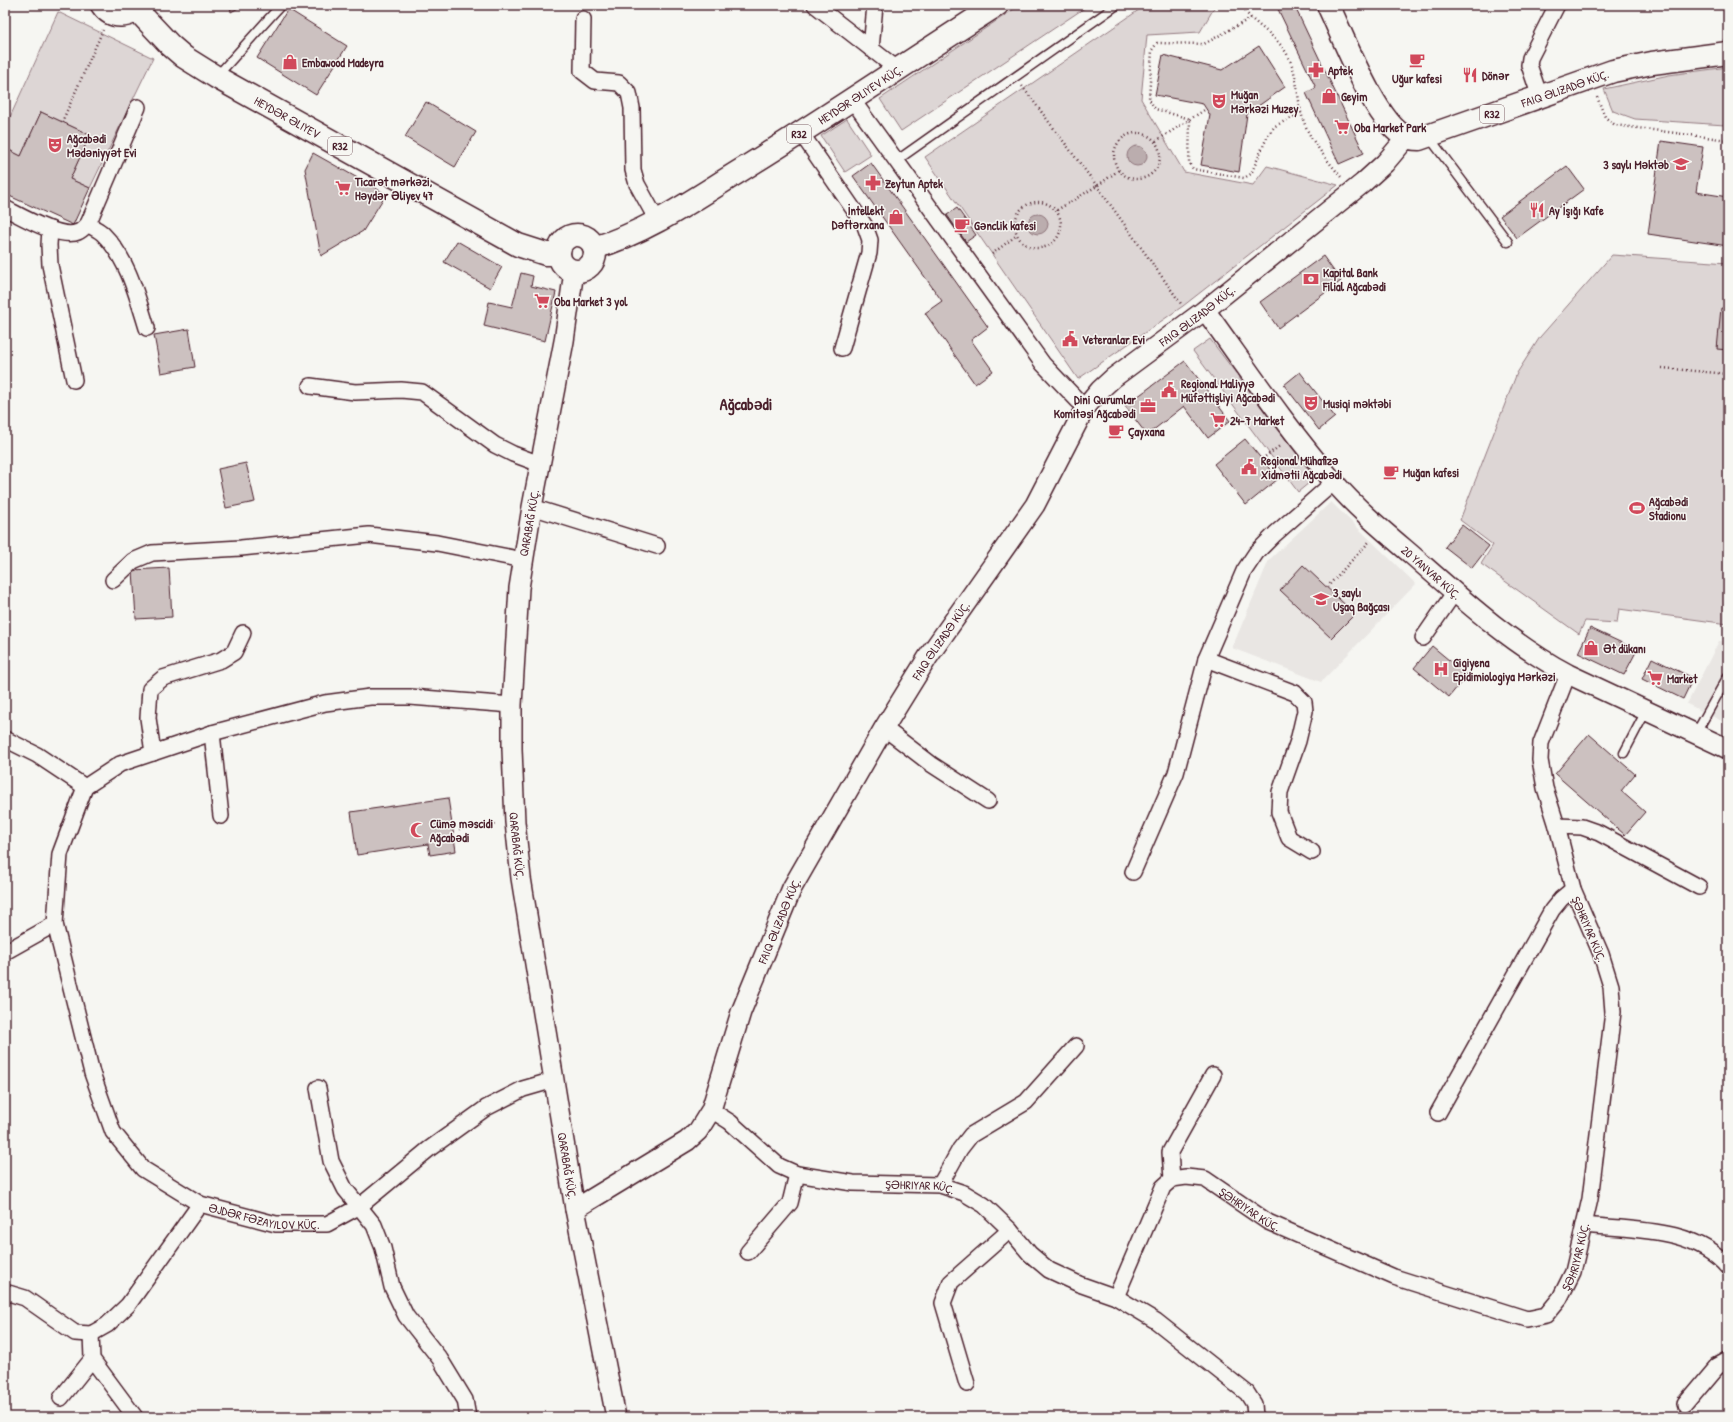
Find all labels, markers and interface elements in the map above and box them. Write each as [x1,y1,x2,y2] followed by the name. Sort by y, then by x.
[1408,51,1426,69] cafe icon: Uğur kafesi
[281,53,299,71] shop icon: Embawood Madeyra
[302,54,384,72] place label: Embawood Madeyra
[814,60,905,128] street label: HEYDƏR ƏLIYEV KÜÇ.
[1307,61,1325,79] pharmacy icon: Aptek
[1328,62,1353,80] place label: Aptek
[1518,65,1611,111] street label: FAIQ ƏLIZADƏ KÜÇ.
[1461,66,1479,84] restaurant icon: Dönər
[1482,67,1510,84] place label: Dönər
[1392,70,1442,88] place label: Uğur kafesi
[1231,86,1299,118] place label: Muğan Mərkəzi Muzey
[1320,87,1338,105] shop icon: Geyim
[1341,88,1367,106] place label: Geyim
[251,92,324,142] street label: HEYDƏR ƏLIYEV
[1210,92,1228,110] theatre icon: Muğan Mərkəzi Muzey
[1480,105,1504,123] road number: R32
[1333,118,1351,136] supermarket icon: Oba Market Park
[1354,119,1426,136] place label: Oba Market Park
[787,125,811,143] road number: R32
[67,130,137,162] place label: Ağcabədi Mədəniyyət Evi
[46,136,64,154] theatre icon: Ağcabədi Mədəniyyət Evi
[328,137,352,155] road number: R32
[1672,155,1690,173] school or university icon: 3 saylı Məktəb
[1603,156,1669,174] place label: 3 saylı Məktəb
[354,173,434,205] place label: Ticarət mərkəzi, Həydər Əliyev 47
[864,174,882,192] pharmacy icon: Zeytun Aptek
[885,175,943,193] place label: Zeytun Aptek
[334,179,352,197] supermarket icon: Ticarət mərkəzi, Həydər Əliyev 47
[1528,201,1546,219] restaurant icon: Ay İşığı Kafe
[832,202,885,233] place label: İntellekt Dəftərxana
[1549,202,1604,220] place label: Ay İşığı Kafe
[887,208,905,226] shop icon: İntellekt Dəftərxana
[953,216,971,234] cafe icon: Gənclik kafesi
[974,217,1037,234] place label: Gənclik kafesi
[1322,264,1387,296] place label: Kapital Bank Filial Ağcabədi
[1302,270,1320,288] bank icon: Kapital Bank Filial Ağcabədi
[1154,281,1238,350] street label: FAIQ ƏLIZADƏ KÜÇ.
[533,292,551,310] supermarket icon: Oba Market 3 yol
[554,293,628,311] place label: Oba Market 3 yol
[1061,330,1079,348] public building icon: Veteranlar Evi
[1082,331,1146,348] place label: Veteranlar Evi
[1181,375,1276,407] place label: Regional Maliyyə Müfəttişliyi Ağcabədi
[1160,381,1178,399] public building icon: Regional Maliyyə Müfəttişliyi Ağcabədi
[1054,391,1136,423] place label: Dini Qurumlar Komitəsi Ağcabədi
[720,393,772,416] district label: Ağcabədi
[1302,394,1320,412] theatre icon: Musiqi məktəbi
[1323,395,1392,413] place label: Musiqi məktəbi
[1139,397,1157,415] office icon: Dini Qurumlar Komitəsi Ağcabədi
[1209,411,1227,429] supermarket icon: 24-7 Market
[1230,412,1285,429] place label: 24-7 Market
[1107,422,1125,440] cafe icon: Çayxana
[1128,423,1165,441] place label: Çayxana
[1261,452,1343,484] place label: Regional Mühafizə Xidmətii Ağcabədi
[1240,458,1258,476] public building icon: Regional Mühafizə Xidmətii Ağcabədi
[1382,463,1400,481] cafe icon: Muğan kafesi
[1403,464,1460,482] place label: Muğan kafesi
[515,488,543,558] street label: QARABAĞ KÜÇ.
[1649,493,1689,524] place label: Ağcabədi Stadionu
[1628,499,1646,517] sports icon: Ağcabədi Stadionu
[1398,541,1465,603] street label: 20 YANVAR KÜÇ.
[1333,584,1390,616] place label: 3 saylı Uşaq Bağçası
[1312,590,1330,608] school or university icon: 3 saylı Uşaq Bağçası
[907,598,973,684] street label: FAIQ ƏLIZADƏ KÜÇ.
[1582,639,1600,657] shop icon: Әt dükanı
[1603,640,1646,657] place label: Әt dükanı
[1453,654,1556,686] place label: Gigiyena Epidimiologiya Mərkəzi
[1432,660,1450,678] hospital icon: Gigiyena Epidimiologiya Mərkəzi
[1646,669,1664,687] supermarket icon: Market
[1667,670,1698,687] place label: Market
[506,812,530,881] street label: QARABAĞ KÜÇ.
[430,815,493,847] place label: Cümə məscidi Ağcabədi
[409,821,427,839] mosque icon: Cümə məscidi Ağcabədi
[753,875,805,967] street label: FAIQ ƏLIZADƏ KÜÇ.
[1568,894,1610,964] street label: ŞƏHRIYAR KÜÇ.
[554,1131,582,1201] street label: QARABAĞ KÜÇ.
[885,1175,957,1198] street label: ŞƏHRIYAR KÜÇ.
[1216,1183,1283,1235] street label: ŞƏHRIYAR KÜÇ.
[207,1198,319,1233] street label: ƏJDƏR FƏZAYILOV KÜÇ.
[1557,1221,1593,1293] street label: ŞƏHRIYAR KÜÇ.

